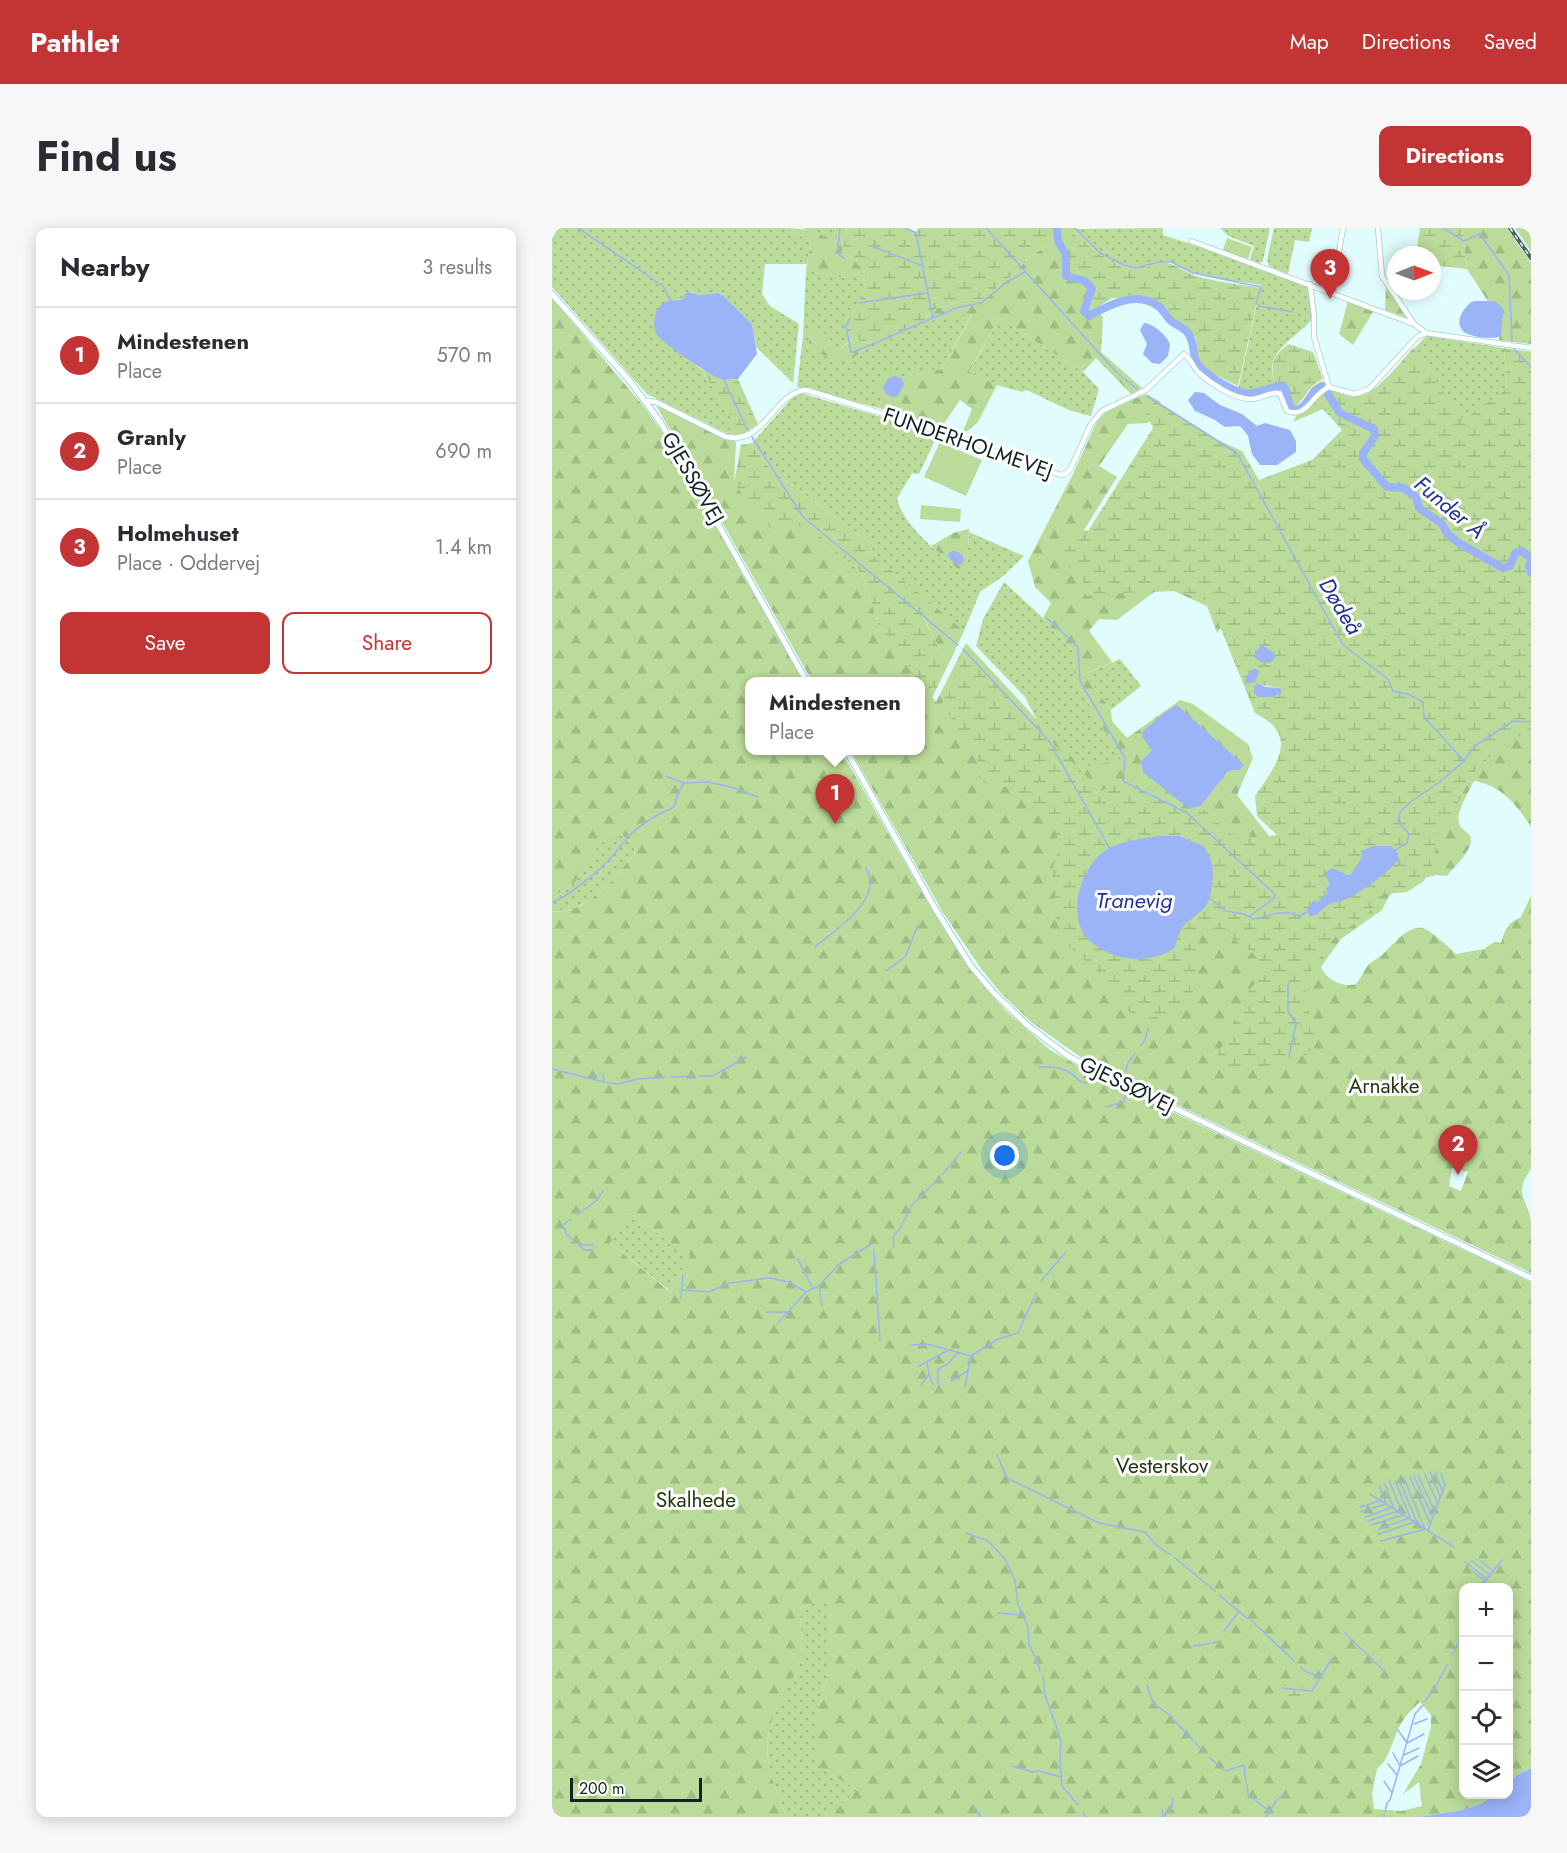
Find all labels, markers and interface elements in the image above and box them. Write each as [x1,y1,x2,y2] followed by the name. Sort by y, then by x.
[30,22,119,63] text: Pathlet
[1290,27,1329,57] text: Map
[1362,27,1451,57] text: Directions
[1484,27,1537,57] text: Saved
[36,126,177,187] text: Find us
[1379,126,1531,186] button: Directions
[1387,246,1441,300] north arrow
[60,248,149,286] text: Nearby
[1310,250,1350,299] pin: 3
[422,253,492,282] text: 3 results
[117,325,249,357] text: Mindestenen
[74,341,85,370] text: 1
[437,341,492,370] text: 570 m
[117,357,162,386] text: Place
[879,400,1057,486] street label: FUNDERHOLMEVEJ
[117,421,186,453] text: Granly
[654,426,732,530] street label: GJESSØVEJ
[73,437,86,466] text: 2
[435,437,492,466] text: 690 m
[117,453,162,482] text: Place
[1408,468,1492,546] water label: Funder Å
[117,517,239,549] text: Holmehuset
[73,533,86,562] text: 3
[435,533,492,562] text: 1.4 km
[117,549,260,578] text: Place · Oddervej
[1311,571,1371,641] water label: Dødeå
[60,612,270,674] button: Save
[282,612,492,674] button: Share
[745,677,925,755] popup
[769,686,901,718] text: Mindestenen
[769,718,814,747] text: Place
[816,774,854,824] pin: 1
[1096,884,1172,916] water label: Tranevig
[1074,1049,1180,1121] street label: GJESSØVEJ
[1348,1071,1420,1101] park label: Arnakke
[1438,1126,1478,1175] pin: 2
[990,1141,1019,1170] your location
[1116,1451,1209,1481] park label: Vesterskov
[656,1485,736,1515] park label: Skalhede
[1459,1583,1513,1799] map controls
[1459,1583,1513,1637] button: +
[1459,1637,1513,1691] button: −
[1459,1691,1513,1745] button: locate
[1459,1745,1513,1799] button: layers
[570,1775,702,1802] scale bar
[579,1777,625,1800] text: 200 m

